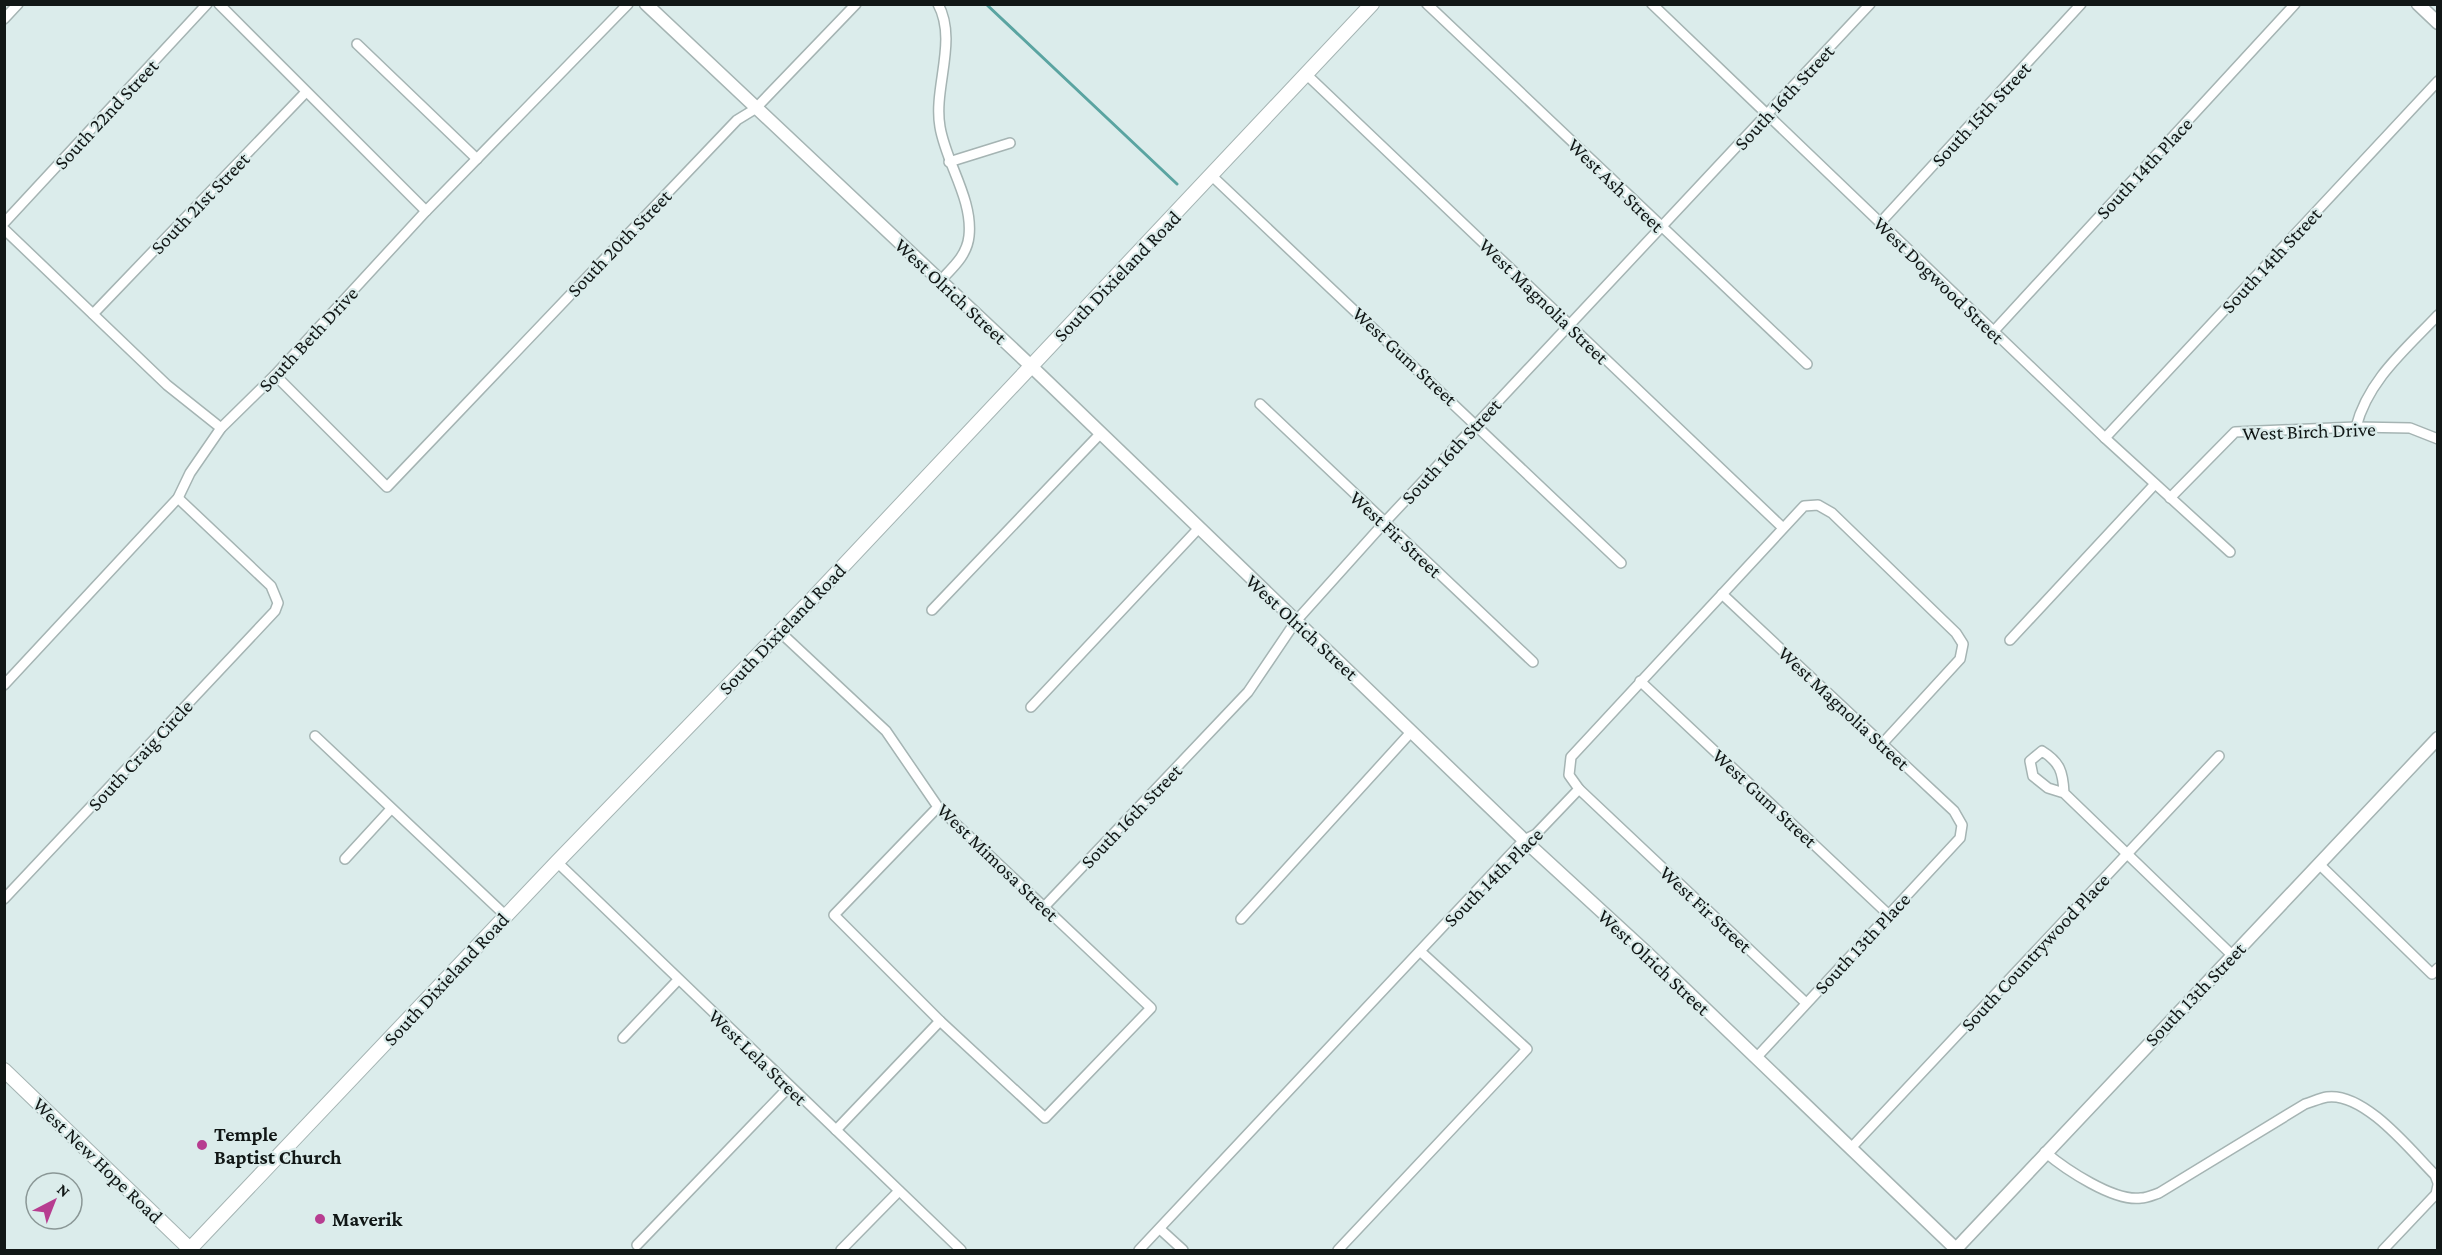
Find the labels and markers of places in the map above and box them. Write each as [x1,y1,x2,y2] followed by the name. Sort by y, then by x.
[214,1123,342,1168] place label: Temple Baptist Church
[195,1138,209,1152] marker: Temple Baptist Church
[332,1208,404,1230] place label: Maverik
[313,1212,327,1226] marker: Maverik

